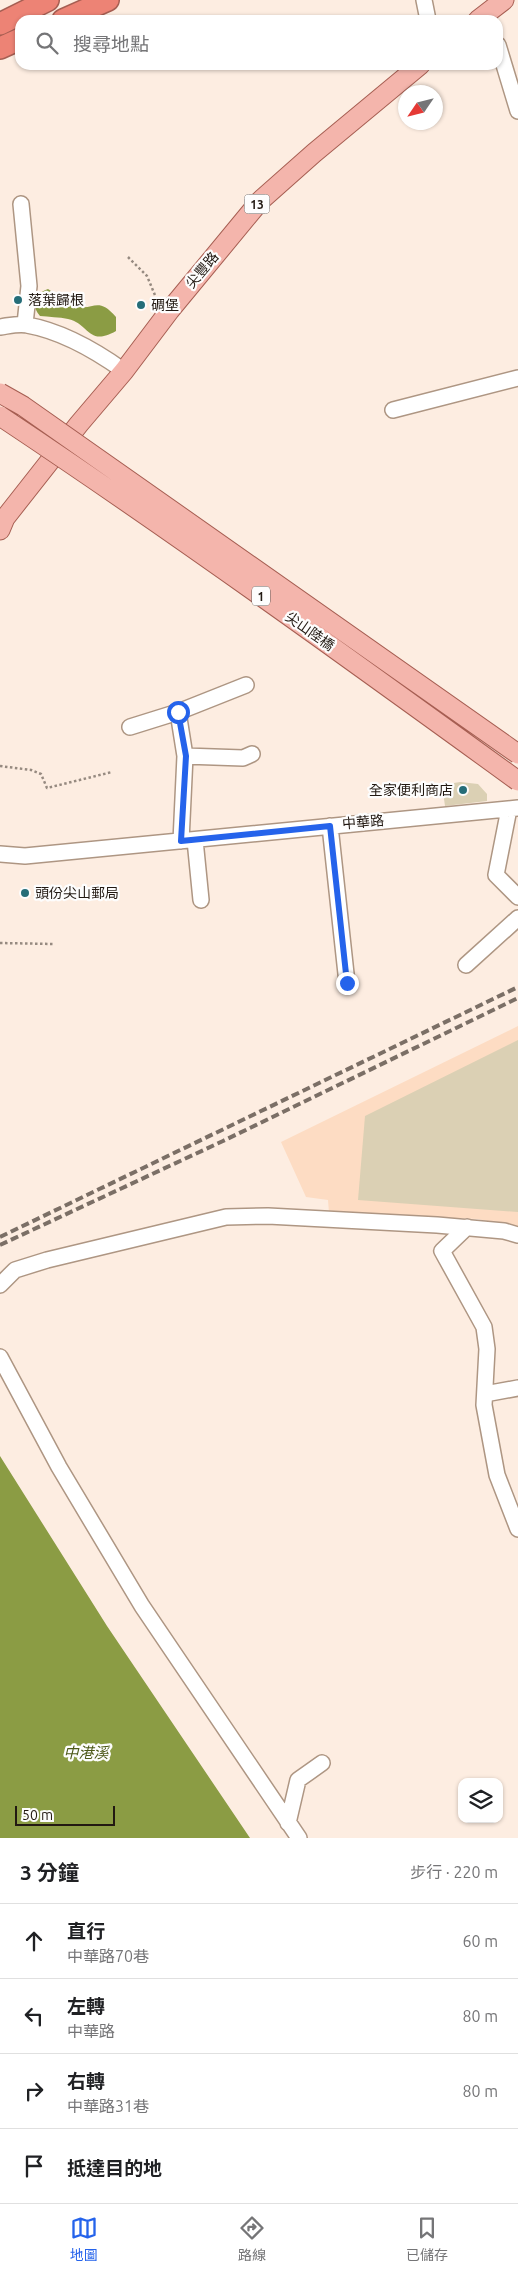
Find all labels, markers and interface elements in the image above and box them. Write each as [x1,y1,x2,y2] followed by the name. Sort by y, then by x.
[15,15,503,70] search box
[33,29,61,57] icon: search
[73,33,149,55] text: 搜尋地點
[398,85,443,130] north arrow
[244,194,270,213] road number: 13
[182,249,222,291] street label: 尖豐路
[28,292,84,308] place label: 落葉歸根
[12,294,24,306] marker: 落葉歸根
[151,297,179,313] place label: 碉堡
[135,299,147,311] marker: 碉堡
[252,586,270,606] road number: 1
[282,608,338,654] street label: 尖山陸橋
[167,701,190,724] route start
[369,782,453,798] place label: 全家便利商店
[457,784,469,796] marker: 全家便利商店
[341,812,385,832] street label: 中華路
[35,885,119,901] place label: 頭份尖山郵局
[19,887,31,899] marker: 頭份尖山郵局
[336,972,359,995] route end
[63,1744,110,1761] water label: 中港溪
[458,1778,503,1823] map controls
[458,1778,503,1823] button: layers
[15,1803,115,1826] scale bar
[22,1807,53,1823] text: 50 m
[20,1860,79,1884] text: 3 分鐘
[410,1863,498,1881] text: 步行 · 220 m
[67,1920,105,1942] text: 直行
[20,1927,48,1955] icon: ahead
[462,1932,498,1950] text: 60 m
[67,1947,149,1965] text: 中華路70巷
[67,1995,105,2017] text: 左轉
[20,2002,48,2030] icon: left
[462,2007,498,2025] text: 80 m
[67,2022,115,2040] text: 中華路
[67,2070,105,2092] text: 右轉
[20,2077,48,2105] icon: right
[462,2082,498,2100] text: 80 m
[67,2097,149,2115] text: 中華路31巷
[20,2152,48,2180] icon: arrive
[67,2157,162,2179] text: 抵達目的地
[70,2214,98,2264] tab: 地圖
[238,2214,266,2264] tab: 路線
[406,2214,448,2264] tab: 已儲存

